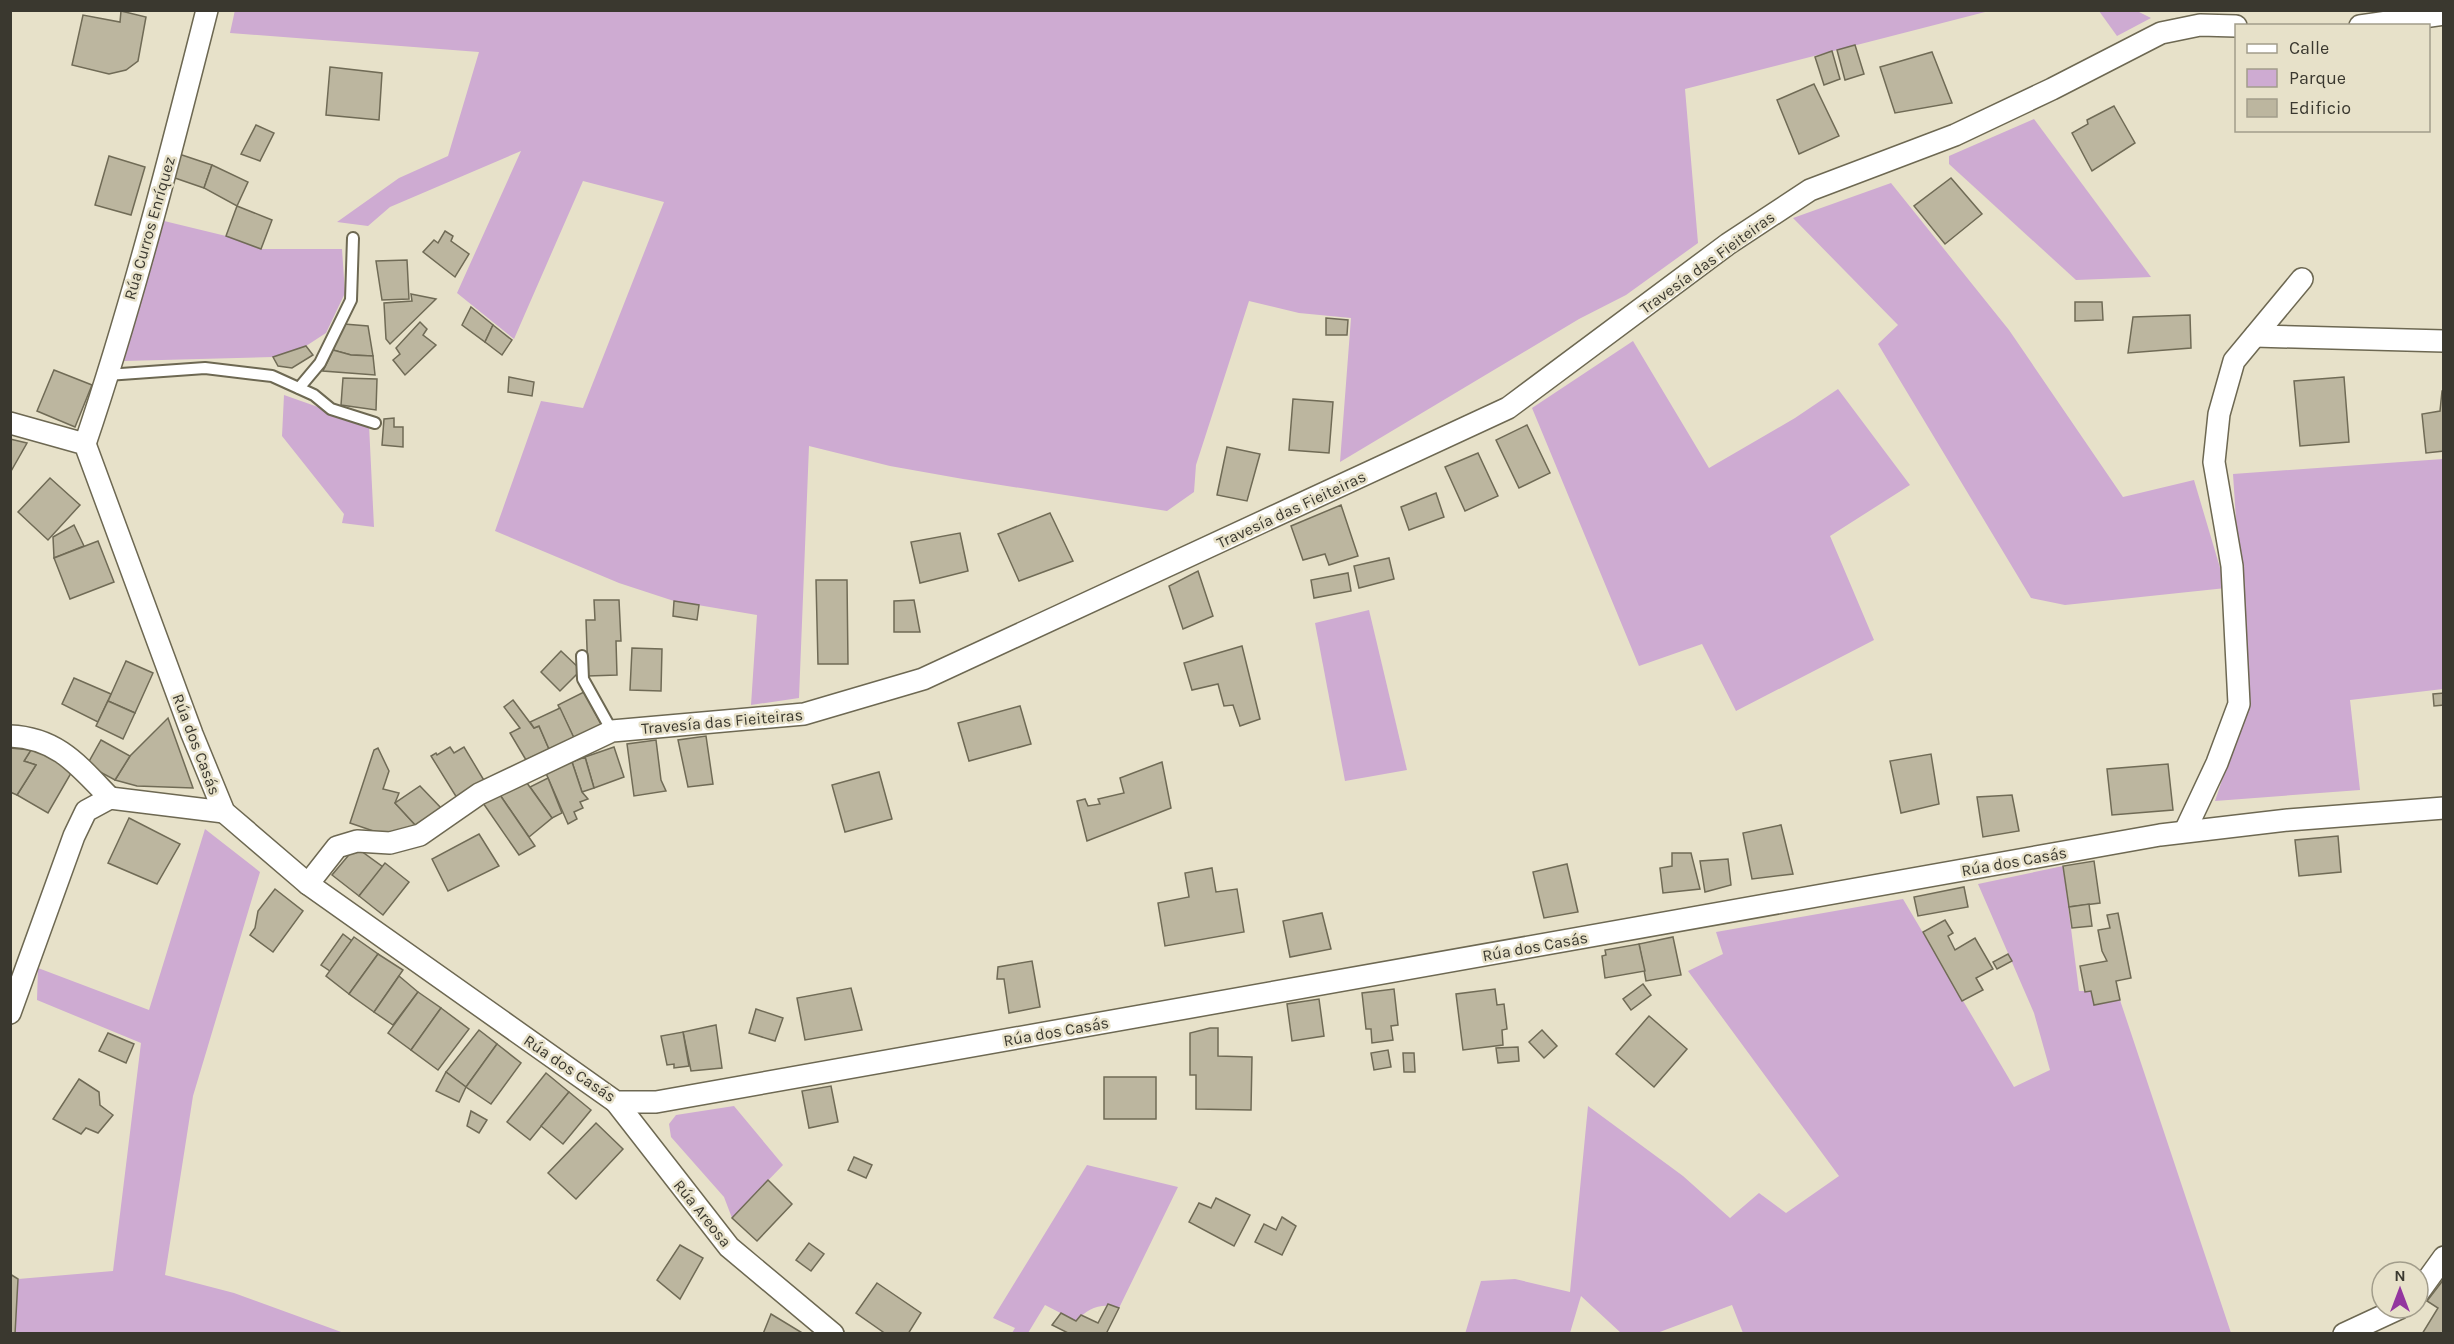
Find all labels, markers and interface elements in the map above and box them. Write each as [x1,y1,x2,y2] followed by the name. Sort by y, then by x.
[2235,24,2430,132] legend
[2289,37,2329,59] text: Calle
[2289,67,2346,89] text: Parque
[2289,97,2351,119] text: Edificio
[120,154,179,302] street label: Rúa Curros Enríquez
[1636,207,1778,318] street label: Travesía das Fieiteiras
[1214,467,1369,552] street label: Travesía das Fieiteiras
[169,691,225,797] street label: Rúa dos Casás
[640,705,804,738] street label: Travesía das Fieiteiras
[1960,843,2068,880] street label: Rúa dos Casás
[1481,928,1589,965] street label: Rúa dos Casás
[1002,1013,1110,1050] street label: Rúa dos Casás
[520,1031,619,1106] street label: Rúa dos Casás
[670,1176,736,1251] street label: Rúa Areosa
[2370,1260,2430,1320] north arrow
[2394,1266,2406,1285] text: N

